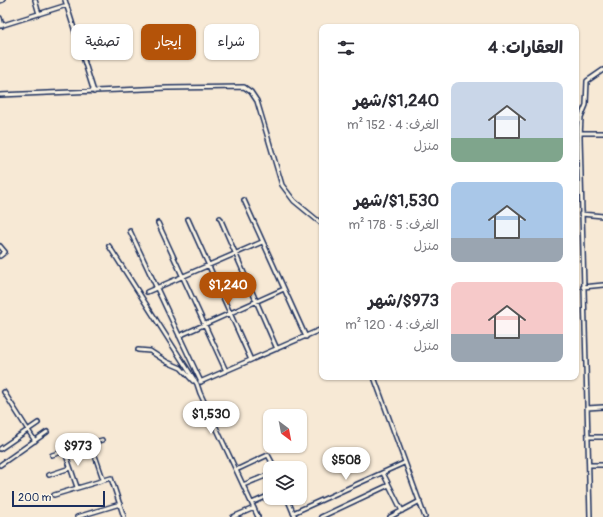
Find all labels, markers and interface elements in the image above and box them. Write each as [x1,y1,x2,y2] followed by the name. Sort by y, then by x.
[71,24,133,60] chip: تصفية
[141,24,196,60] chip: إيجار
[204,24,259,60] chip: شراء
[335,37,357,59] icon: filters
[488,37,563,58] text: العقارات: 4
[353,90,439,111] text: $1,240/شهر
[483,98,531,146] icon: home
[347,117,439,133] text: الغرف: 4 · 152 m²
[413,138,439,154] text: منزل
[354,190,439,211] text: $1,530/شهر
[483,198,531,246] icon: home
[348,217,439,233] text: الغرف: 5 · 178 m²
[413,238,439,254] text: منزل
[195,272,261,306] pin: $1,240
[208,277,248,293] text: $1,240
[368,290,439,311] text: $973/شهر
[483,298,531,346] icon: home
[345,317,439,333] text: الغرف: 4 · 120 m²
[413,338,439,354] text: منزل
[178,401,244,435] pin: $1,530
[192,406,230,422] text: $1,530
[263,409,307,453] north arrow
[263,409,307,505] map controls
[54,433,102,467] pin: $973
[64,438,92,454] text: $973
[322,447,370,481] pin: $508
[331,452,361,468] text: $508
[263,461,307,505] button: layers
[12,489,105,508] scale bar
[18,491,51,504] text: 200 m

